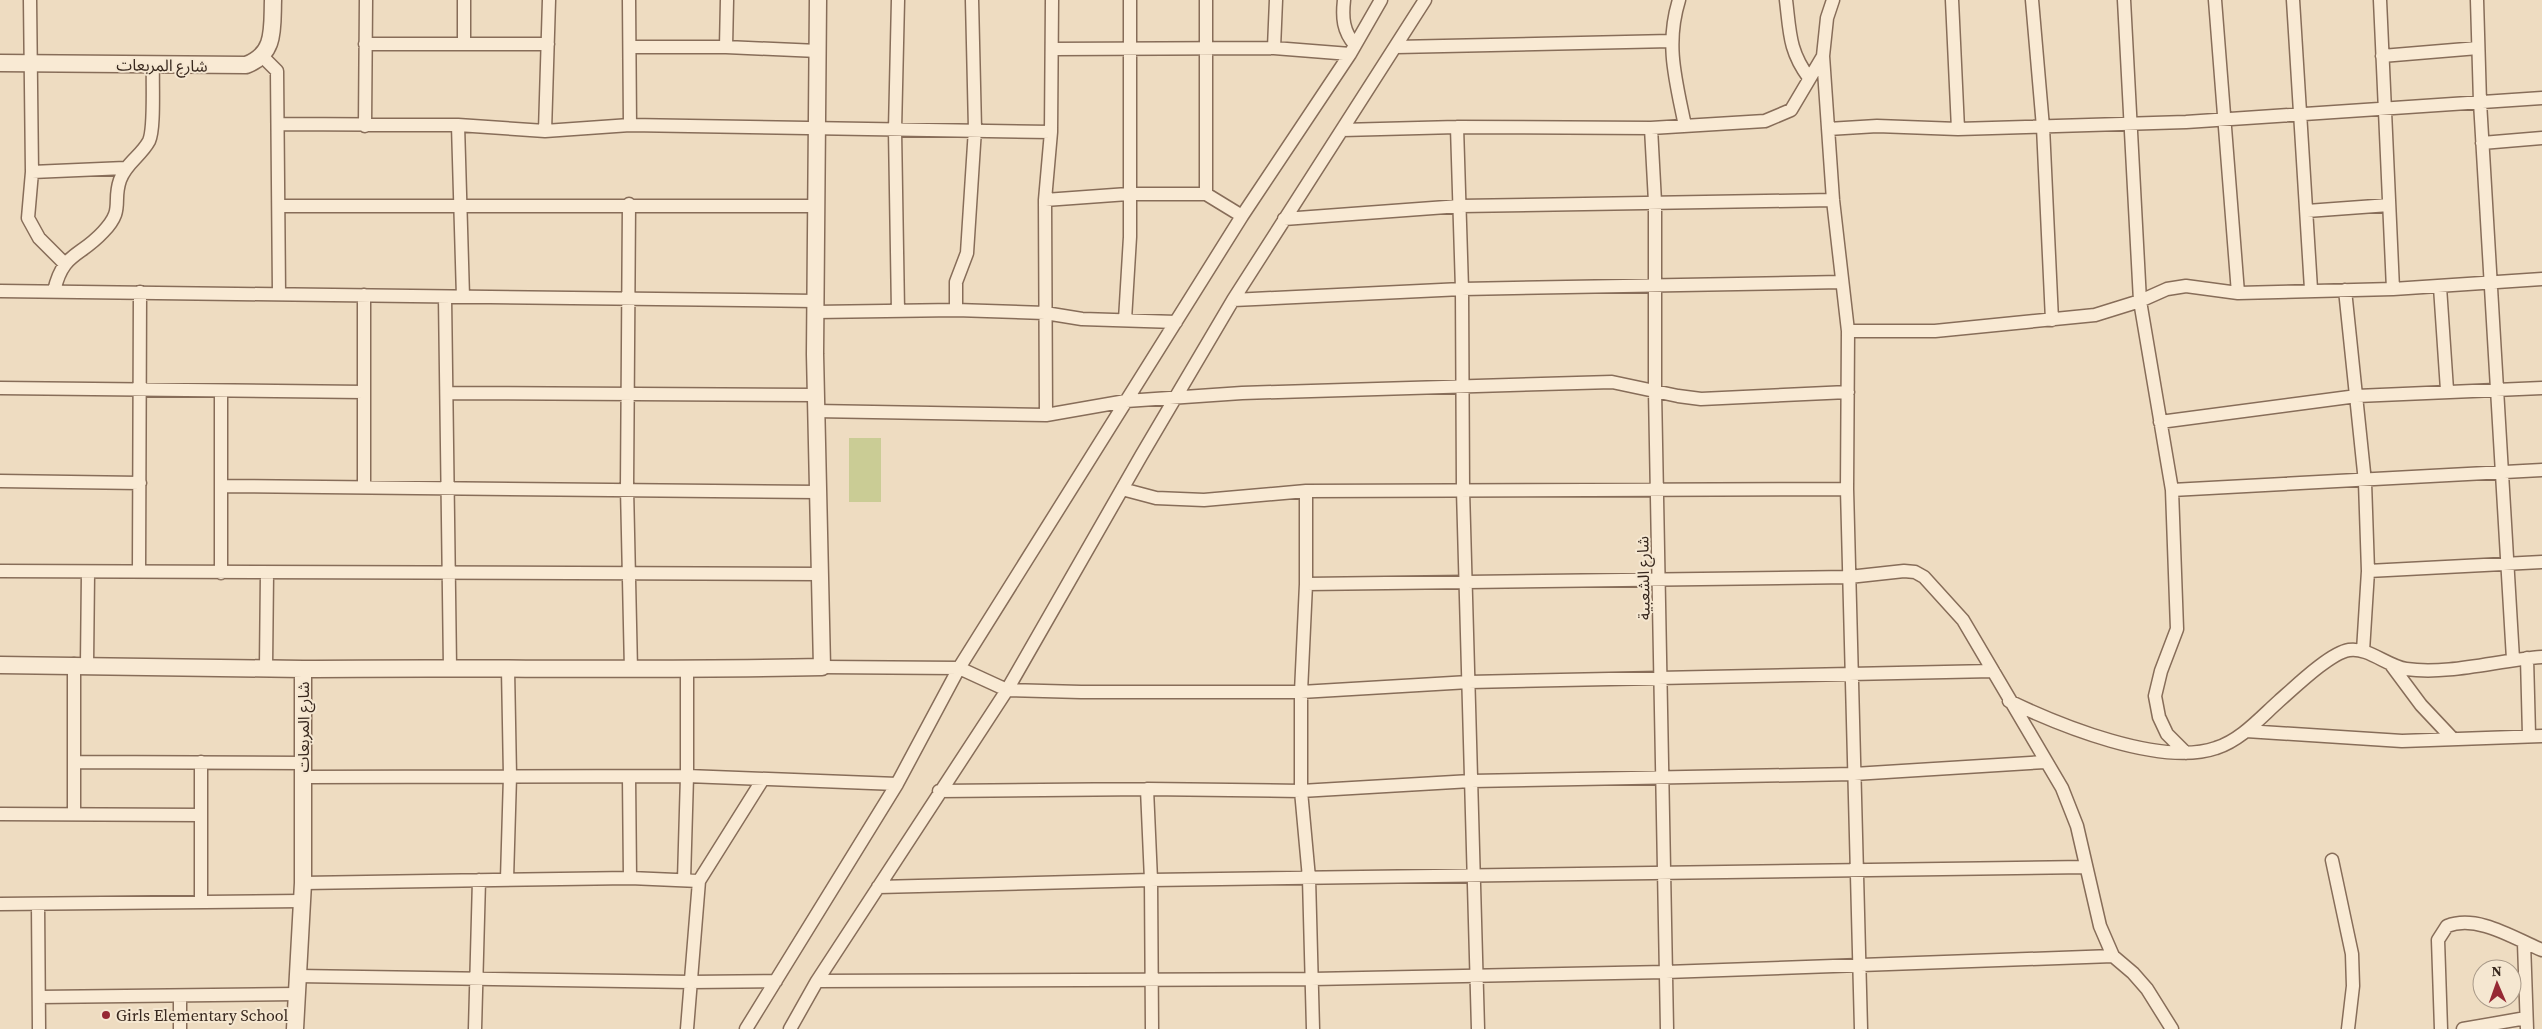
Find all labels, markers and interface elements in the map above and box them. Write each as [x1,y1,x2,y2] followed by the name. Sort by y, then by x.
[116,53,208,79] street label: شارع المربعات
[1631,536,1657,620] street label: شارع الشعبية
[292,681,316,773] street label: شارع المربعات
[2472,959,2522,1009] north arrow
[2491,961,2502,981] text: N
[116,1004,288,1026] place label: Girls Elementary School
[100,1009,112,1021] marker: Girls Elementary School

